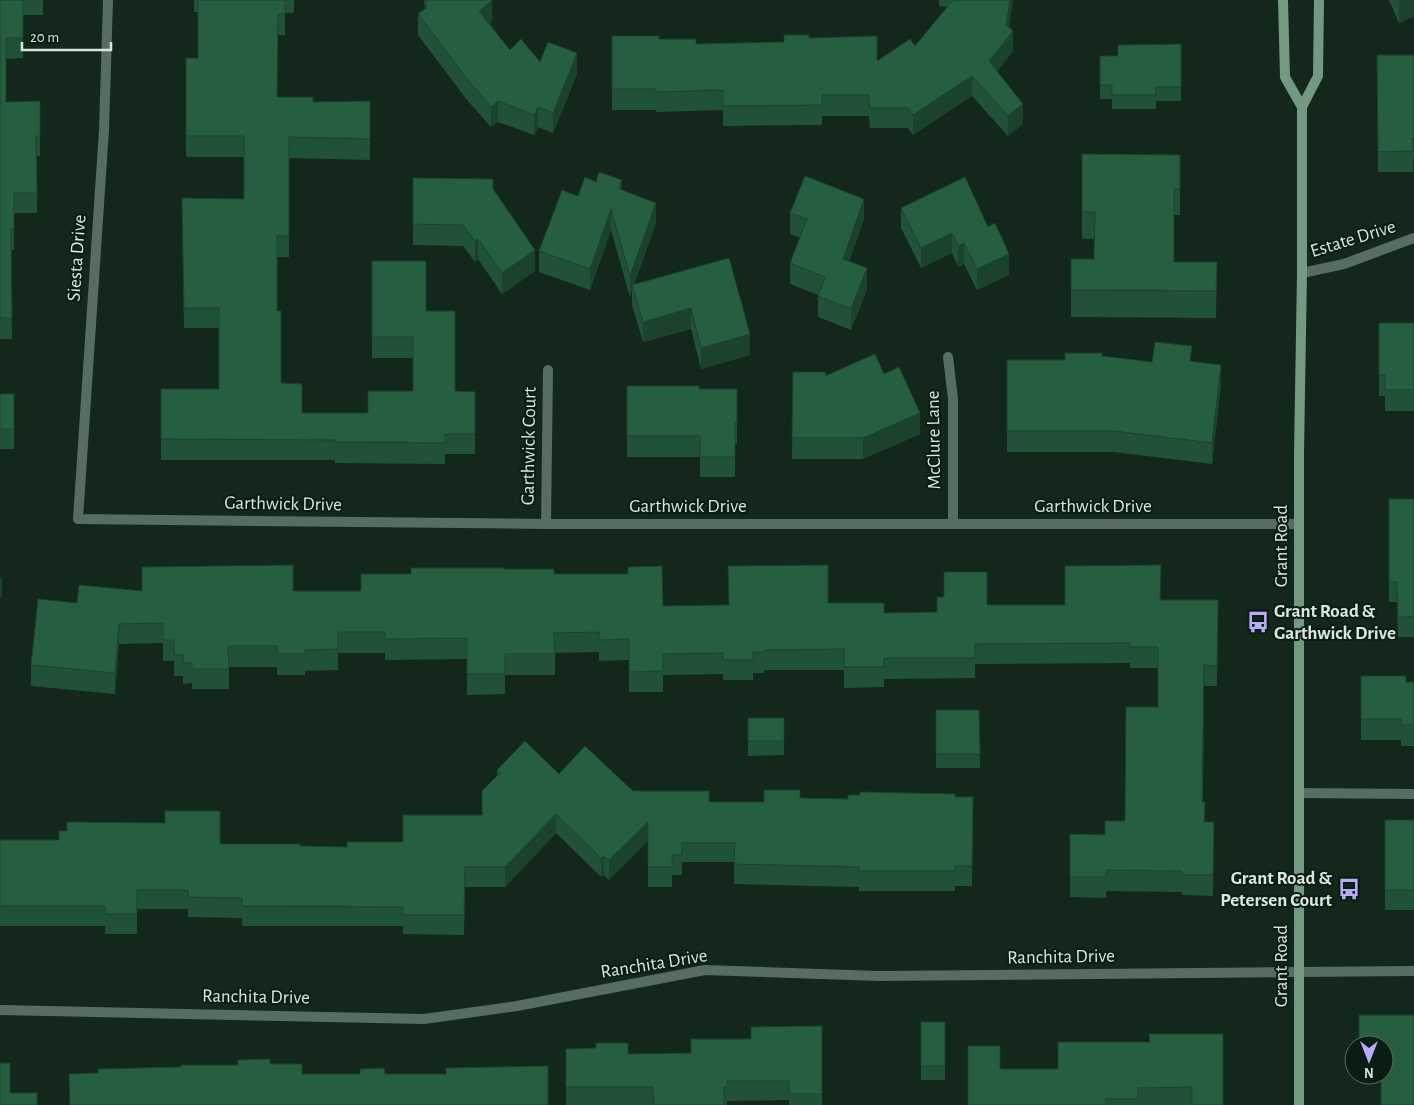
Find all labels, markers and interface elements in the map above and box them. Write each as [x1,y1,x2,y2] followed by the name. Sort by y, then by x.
[22,20,111,52] scale bar
[30,30,59,45] text: 20 m
[64,214,90,302] street label: Siesta Drive
[1308,217,1398,261] street label: Estate Drive
[518,387,540,505] street label: Garthwick Court
[924,390,944,490] street label: McClure Lane
[224,493,342,515] street label: Garthwick Drive
[629,497,747,516] street label: Garthwick Drive
[1034,497,1152,516] street label: Garthwick Drive
[1272,505,1291,587] street label: Grant Road
[1274,602,1396,643] place label: Grant Road & Garthwick Drive
[1245,609,1271,635] bus stop icon: Grant Road & Garthwick Drive
[1220,869,1333,910] place label: Grant Road & Petersen Court
[1336,876,1362,902] bus stop icon: Grant Road & Petersen Court
[1272,925,1291,1007] street label: Grant Road
[599,946,709,982] street label: Ranchita Drive
[1007,947,1115,967] street label: Ranchita Drive
[202,987,310,1007] street label: Ranchita Drive
[1344,1035,1394,1085] north arrow
[1364,1065,1374,1079] text: N

